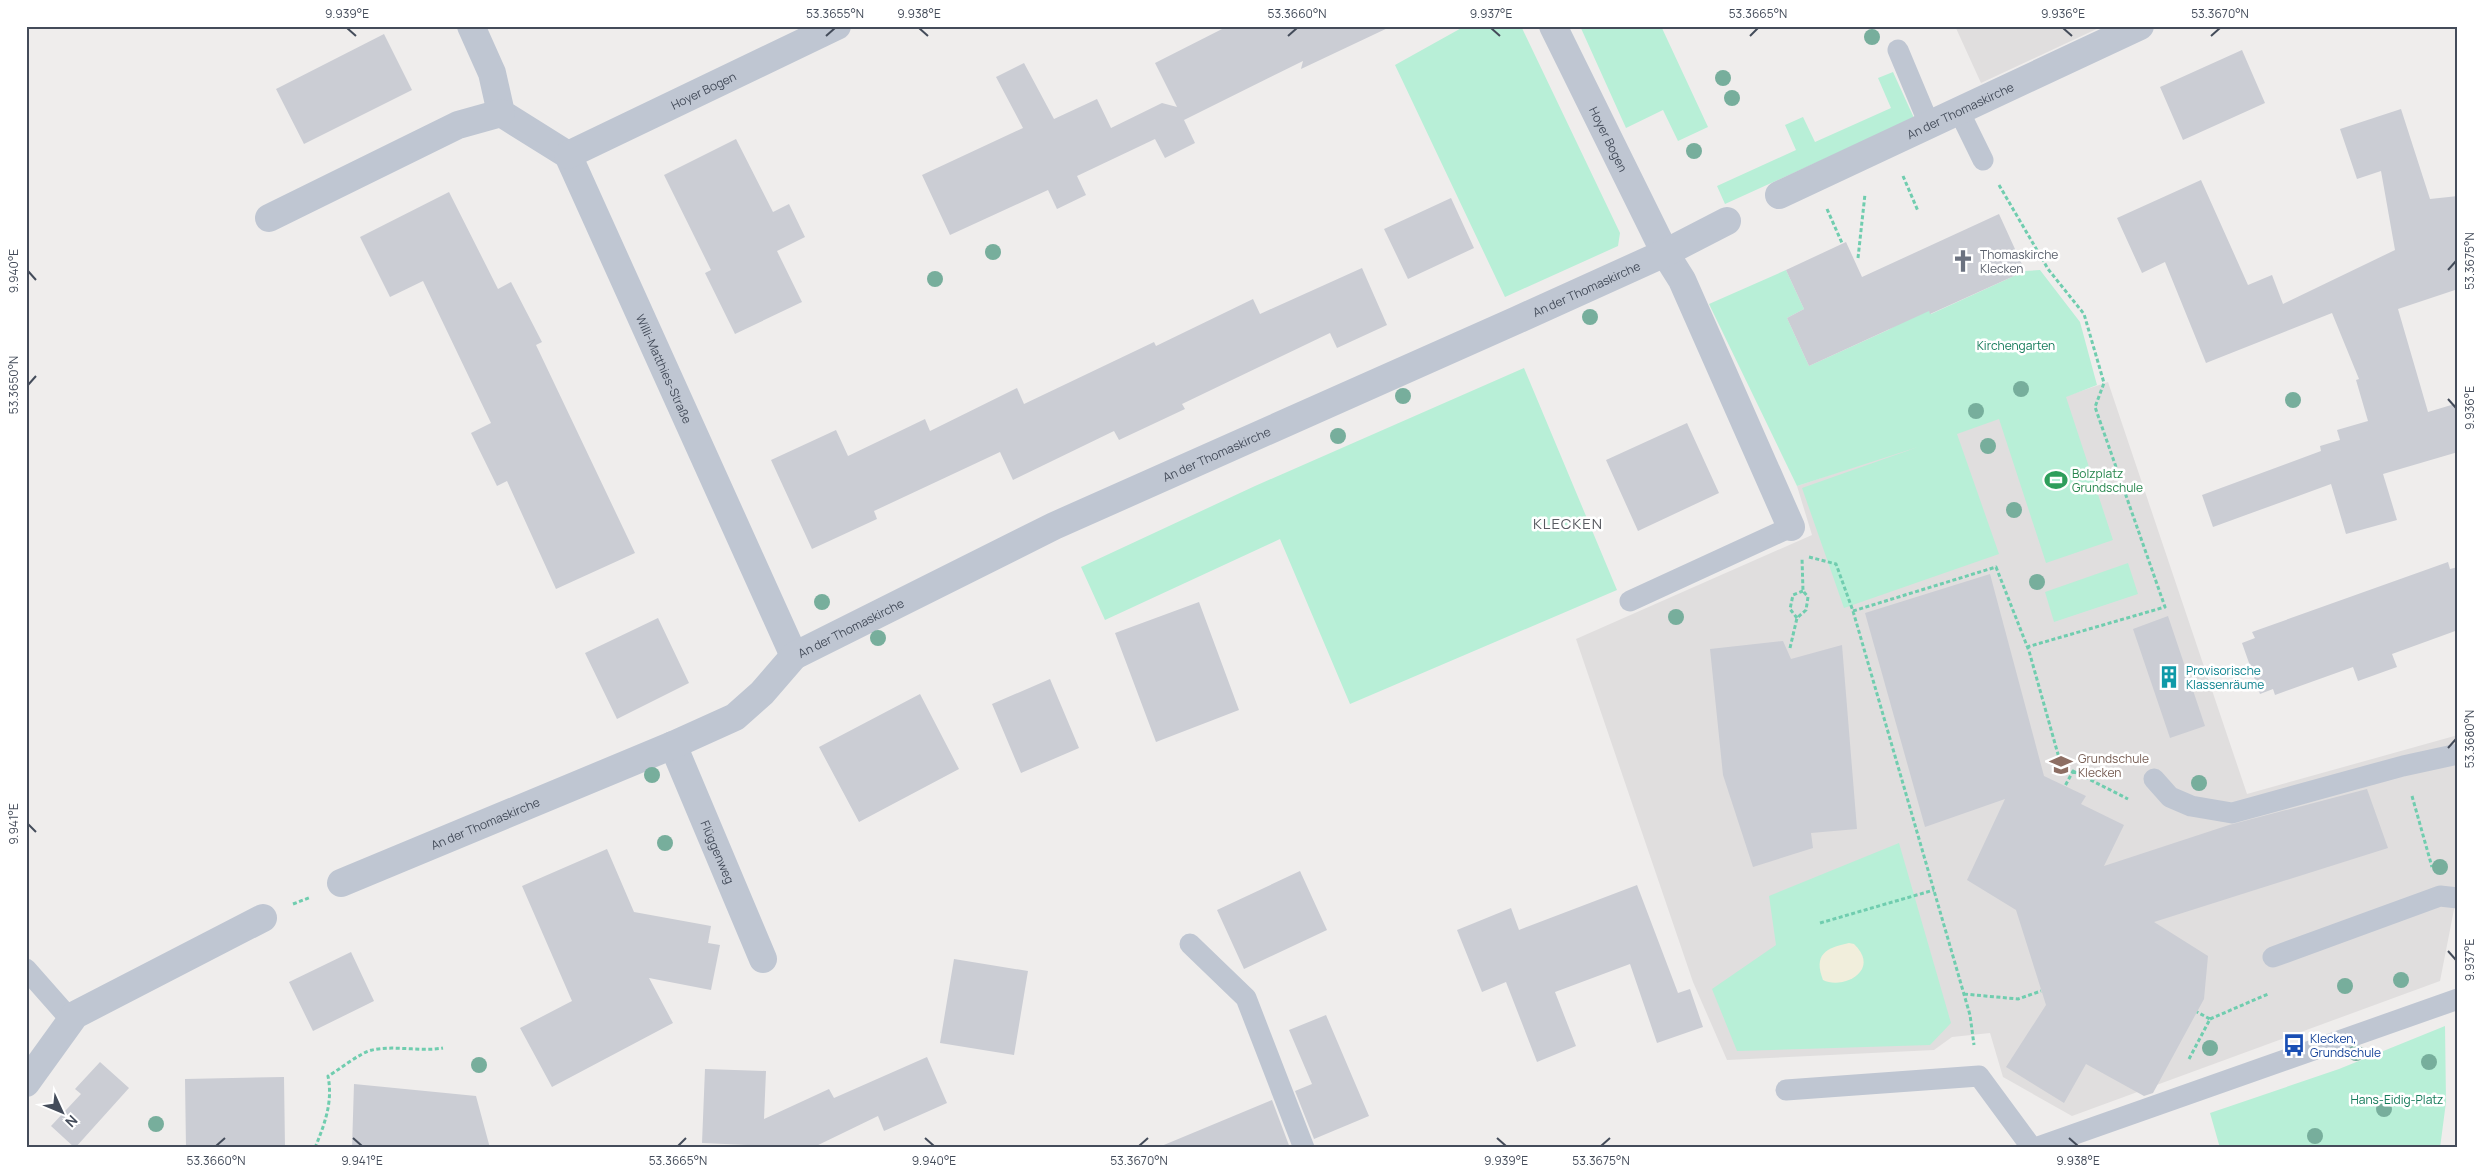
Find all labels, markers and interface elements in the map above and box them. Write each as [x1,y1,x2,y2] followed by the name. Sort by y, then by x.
[325,5,369,22] text: 9.939°E
[806,5,864,22] text: 53.3655°N
[897,5,941,22] text: 9.938°E
[1267,5,1327,22] text: 53.3660°N
[1470,5,1512,22] text: 9.937°E
[1729,5,1787,22] text: 53.3665°N
[2041,5,2085,22] text: 9.936°E
[2191,5,2249,22] text: 53.3670°N
[668,67,739,113] street label: Hoyer Bogen
[1904,78,2016,143] street label: An der Thomaskirche
[1586,104,1632,174] street label: Hoyer Bogen
[2461,232,2478,290] text: 53.3675°N
[1980,246,2058,277] place label: Thomaskirche Klecken
[1950,248,1976,274] church icon: Thomaskirche Klecken
[5,249,22,293] text: 9.940°E
[1530,257,1643,320] street label: An der Thomaskirche
[632,311,697,426] street label: Willi-Matthies-Straße
[1977,337,2055,354] park label: Kirchengarten
[5,356,22,414] text: 53.3650°N
[2461,386,2478,430] text: 9.936°E
[1160,422,1273,485] street label: An der Thomaskirche
[2072,465,2143,496] place label: Bolzplatz Grundschule
[2043,467,2069,493] sports icon: Bolzplatz Grundschule
[1533,513,1603,534] district label: KLECKEN
[795,594,907,661] street label: An der Thomaskirche
[2186,662,2264,693] place label: Provisorische Klassenräume
[2156,664,2182,690] building icon: Provisorische Klassenräume
[2461,710,2478,768] text: 53.3680°N
[2078,750,2149,781] place label: Grundschule Klecken
[2048,752,2074,778] school or university icon: Grundschule Klecken
[428,793,542,853] street label: An der Thomaskirche
[5,803,22,845] text: 9.941°E
[697,818,739,886] street label: Flüggenweg
[2461,939,2478,981] text: 9.937°E
[2310,1030,2381,1061] place label: Klecken, Grundschule
[2281,1032,2307,1058] bus stop icon: Klecken, Grundschule
[38,1086,88,1136] north arrow
[2351,1091,2443,1108] park label: Hans-Eidig-Platz
[61,1111,82,1132] text: N
[186,1152,246,1169] text: 53.3660°N
[341,1152,383,1169] text: 9.941°E
[649,1152,707,1169] text: 53.3665°N
[912,1152,956,1169] text: 9.940°E
[1110,1152,1168,1169] text: 53.3670°N
[1484,1152,1528,1169] text: 9.939°E
[1572,1152,1630,1169] text: 53.3675°N
[2056,1152,2100,1169] text: 9.938°E

